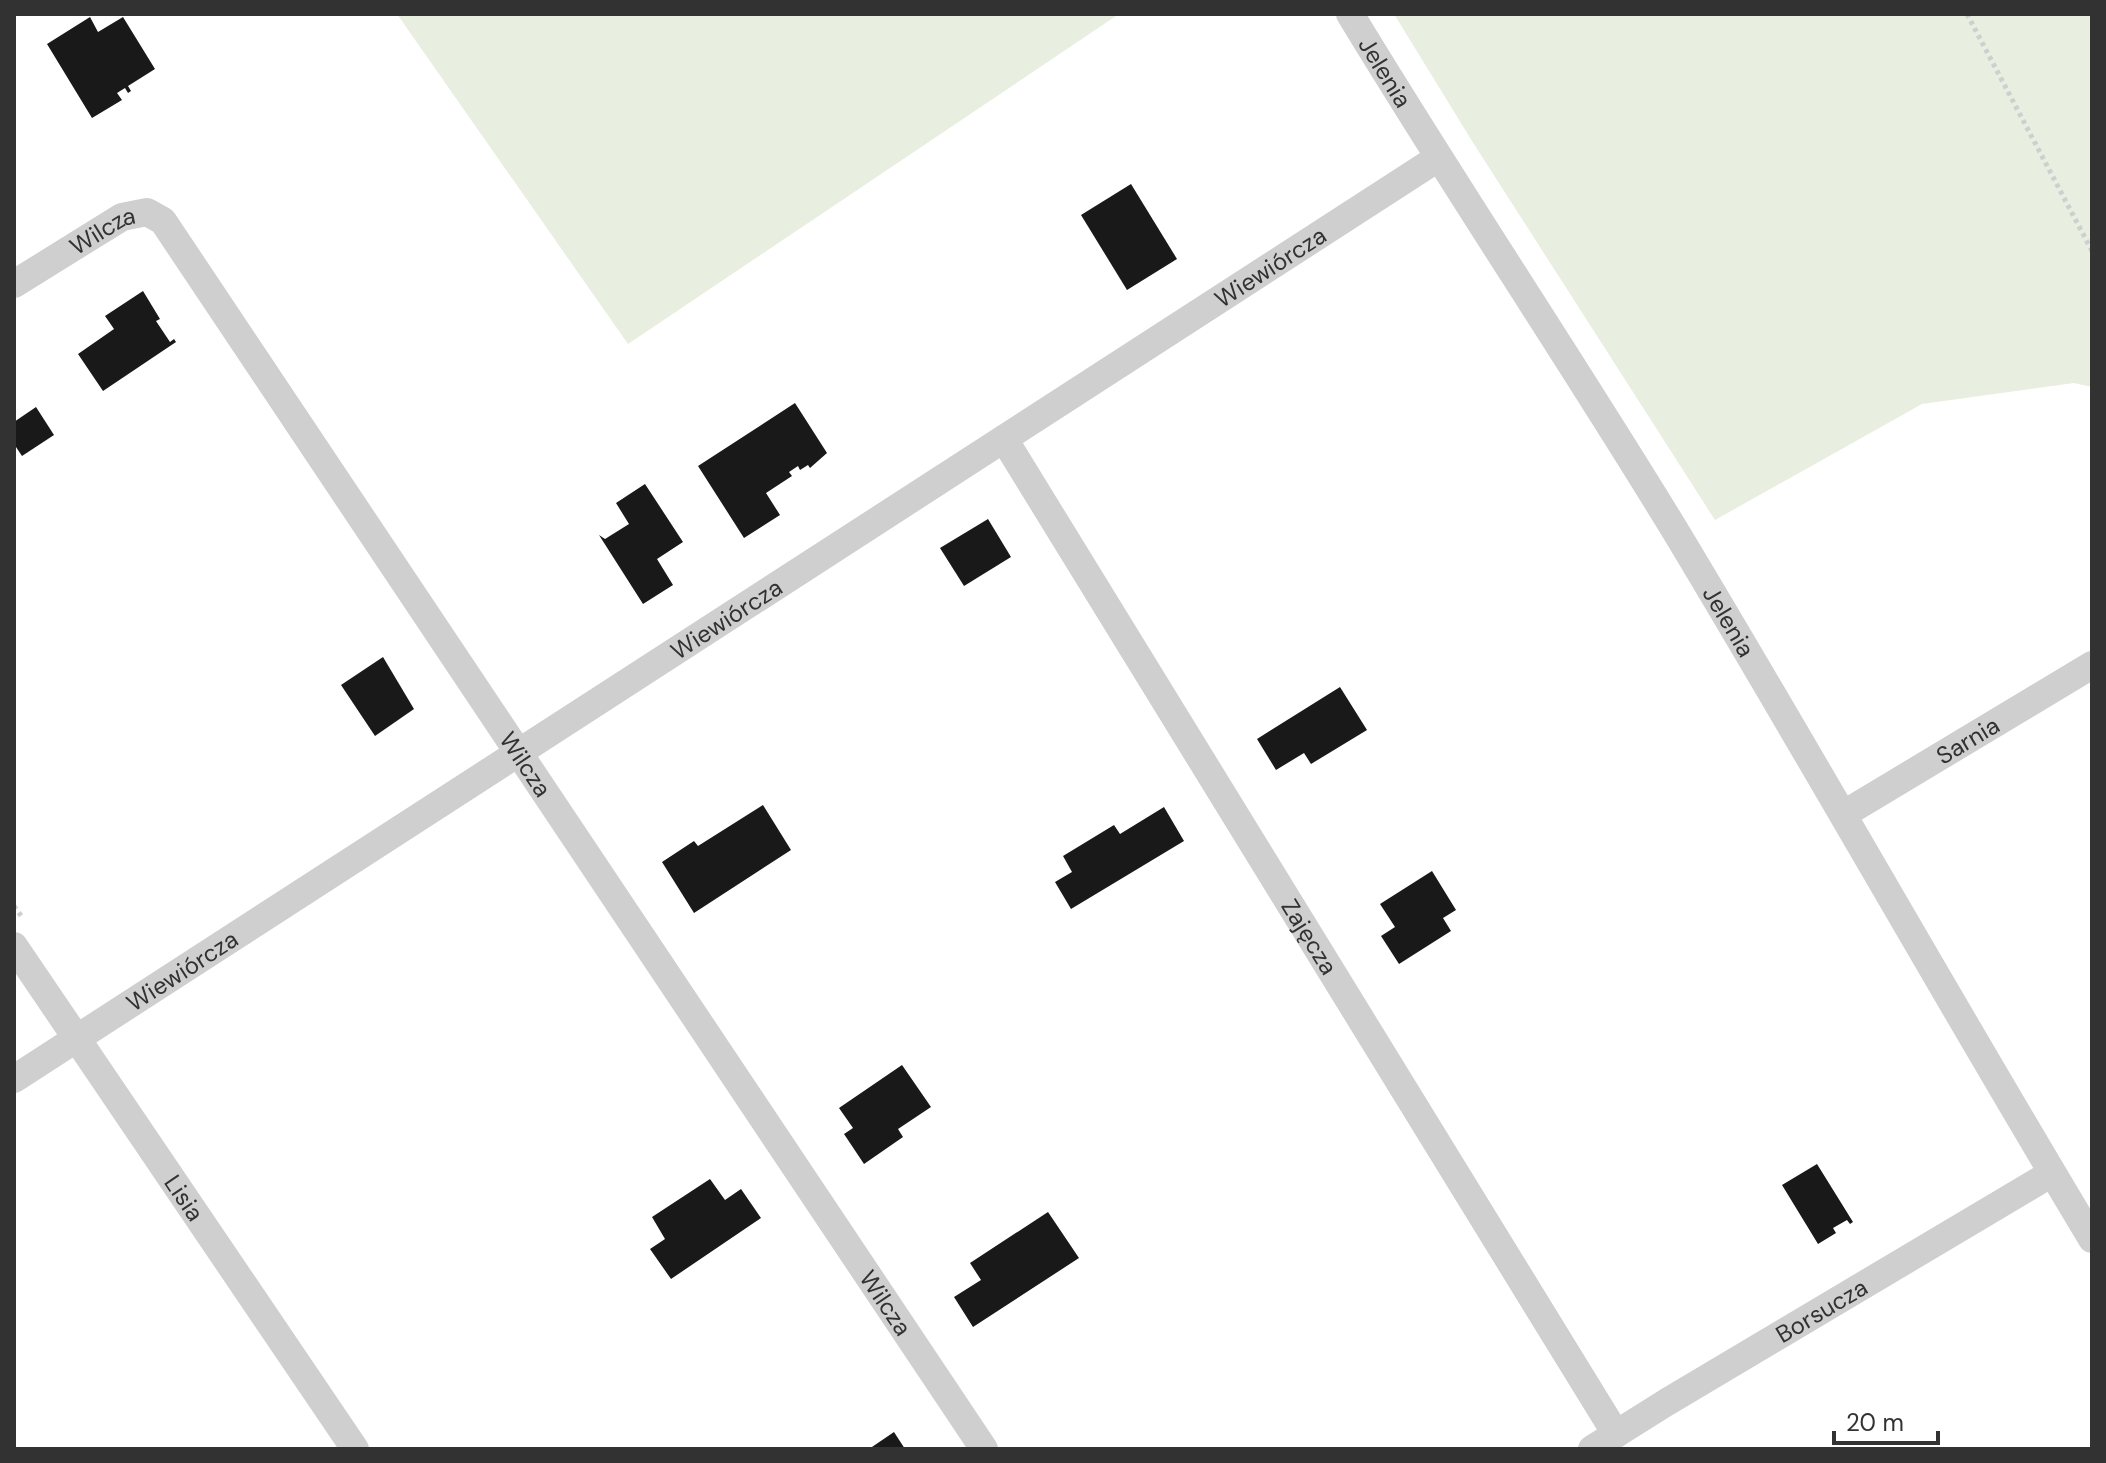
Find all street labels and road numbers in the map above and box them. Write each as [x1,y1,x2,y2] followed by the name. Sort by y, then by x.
[1352,31,1419,113] street label: Jelenia
[64,199,138,261] street label: Wilcza
[1209,219,1332,314] street label: Wiewiórcza
[664,571,788,666] street label: Wiewiórcza
[1696,580,1762,662] street label: Jelenia
[1930,709,2005,771] street label: Sarnia
[493,725,559,803] street label: Wilcza
[1275,893,1345,980] street label: Zajęcza
[120,923,244,1018] street label: Wiewiórcza
[158,1169,211,1227] street label: Lisia
[853,1264,919,1341] street label: Wilcza
[1770,1271,1873,1349] street label: Borsucza

